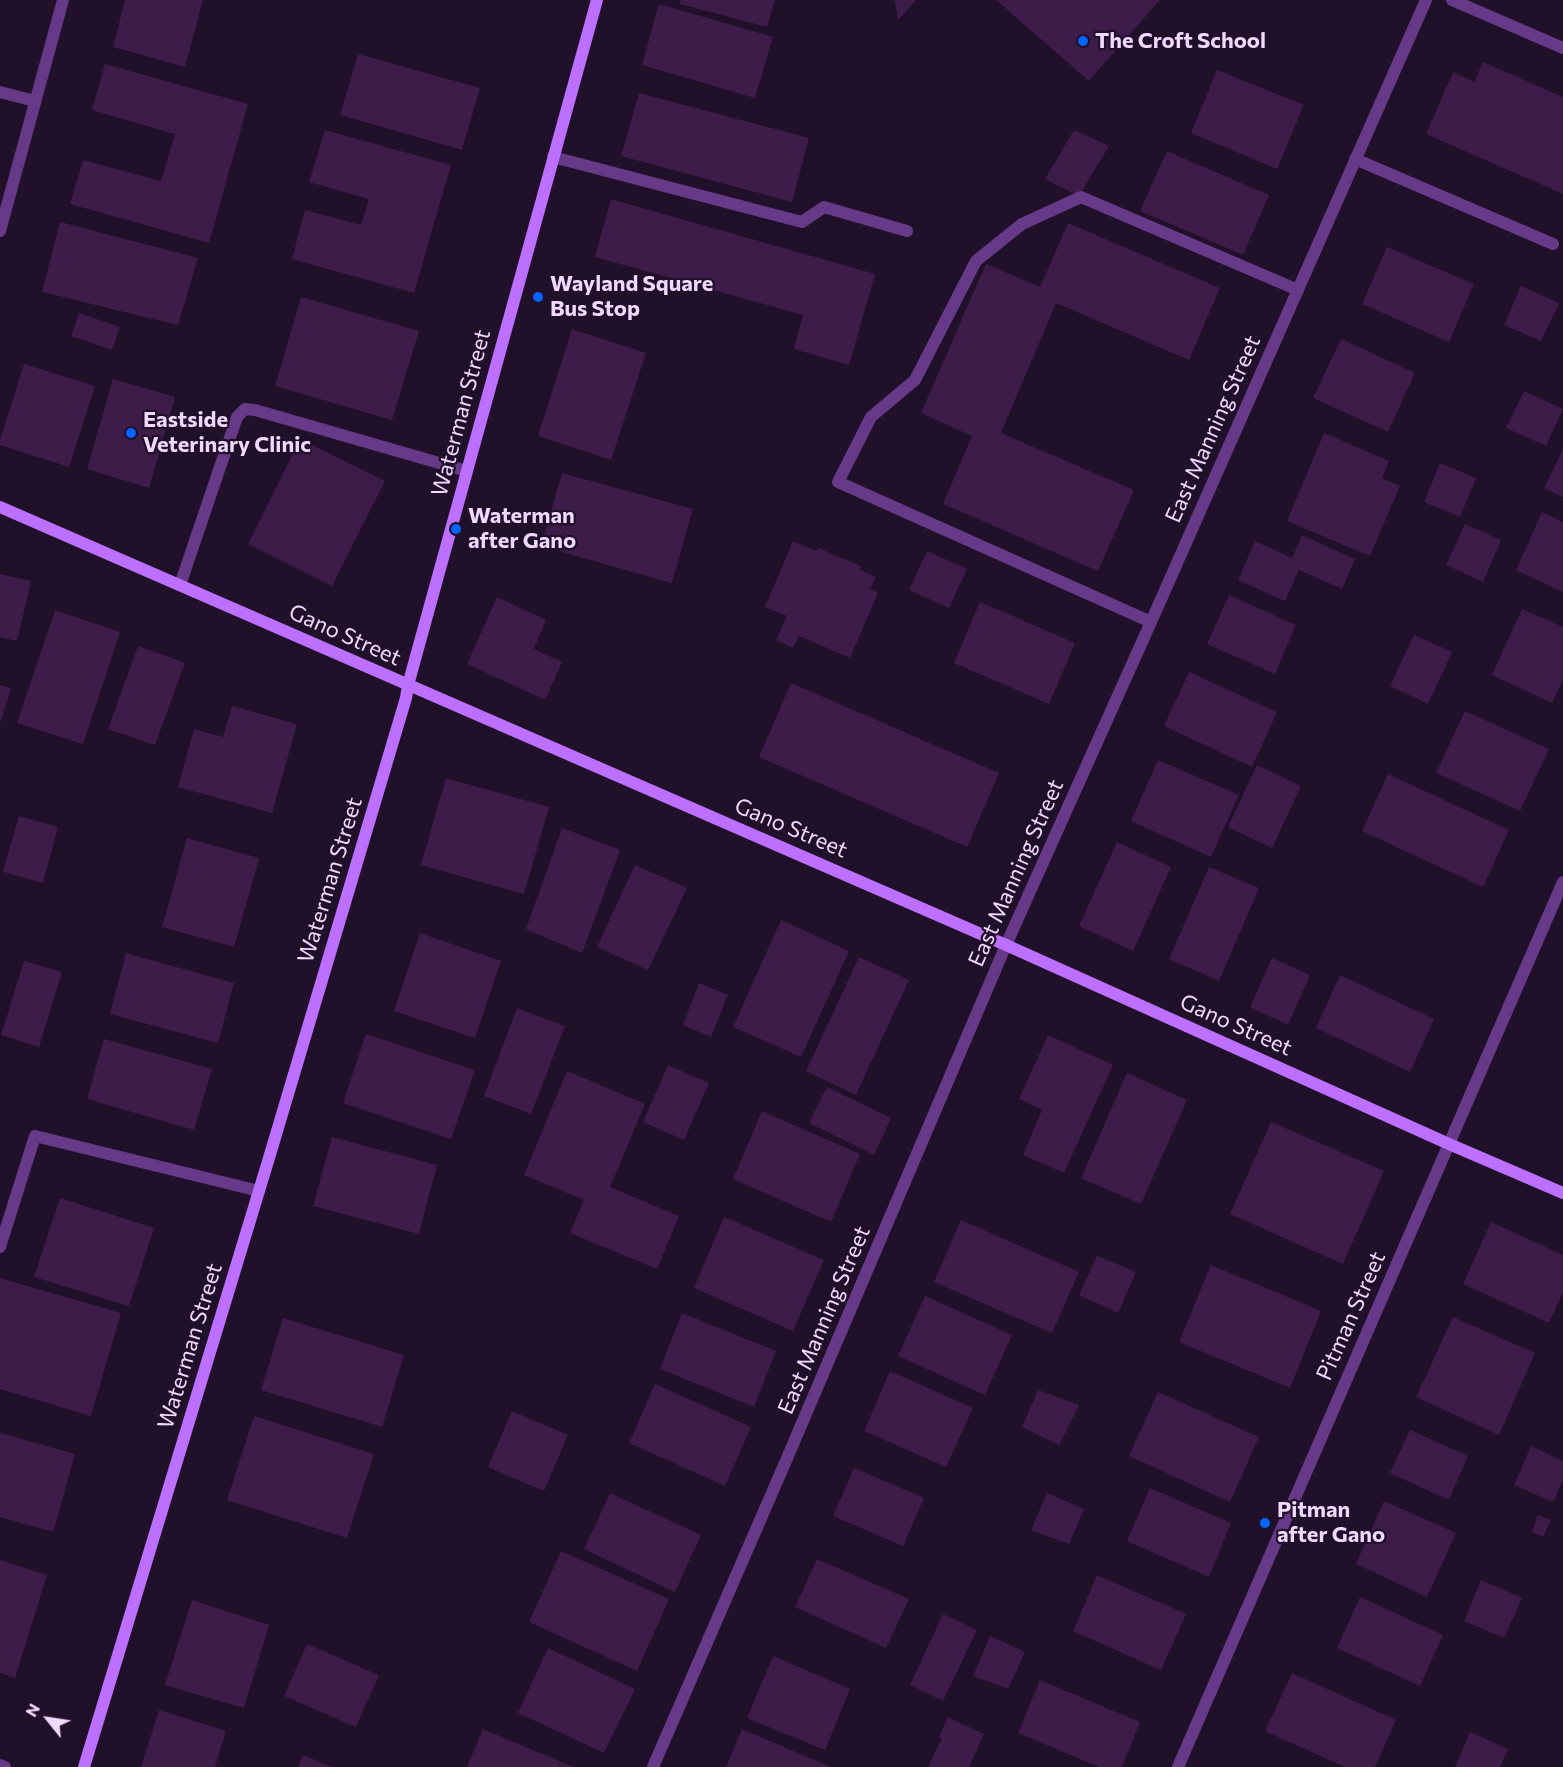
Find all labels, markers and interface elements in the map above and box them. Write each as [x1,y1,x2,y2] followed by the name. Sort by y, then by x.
[1095,28,1266,54] place label: The Croft School
[1076,34,1090,48] marker: The Croft School
[550,271,713,322] place label: Wayland Square Bus Stop
[531,290,545,304] marker: Wayland Square Bus Stop
[426,327,496,499] street label: Waterman Street
[1160,331,1266,527] street label: East Manning Street
[143,407,311,458] place label: Eastside Veterinary Clinic
[124,426,138,440] marker: Eastside Veterinary Clinic
[468,503,576,554] place label: Waterman after Gano
[449,522,463,536] marker: Waterman after Gano
[285,599,405,671] street label: Gano Street
[963,775,1069,971] street label: East Manning Street
[731,792,851,864] street label: Gano Street
[292,794,368,966] street label: Waterman Street
[1176,989,1296,1061] street label: Gano Street
[772,1222,876,1418] street label: East Manning Street
[1311,1248,1391,1384] street label: Pitman Street
[152,1260,228,1432] street label: Waterman Street
[1277,1497,1385,1548] place label: Pitman after Gano
[1258,1516,1272,1530] marker: Pitman after Gano
[18,1689,78,1749] north arrow
[21,1700,43,1720] text: N

